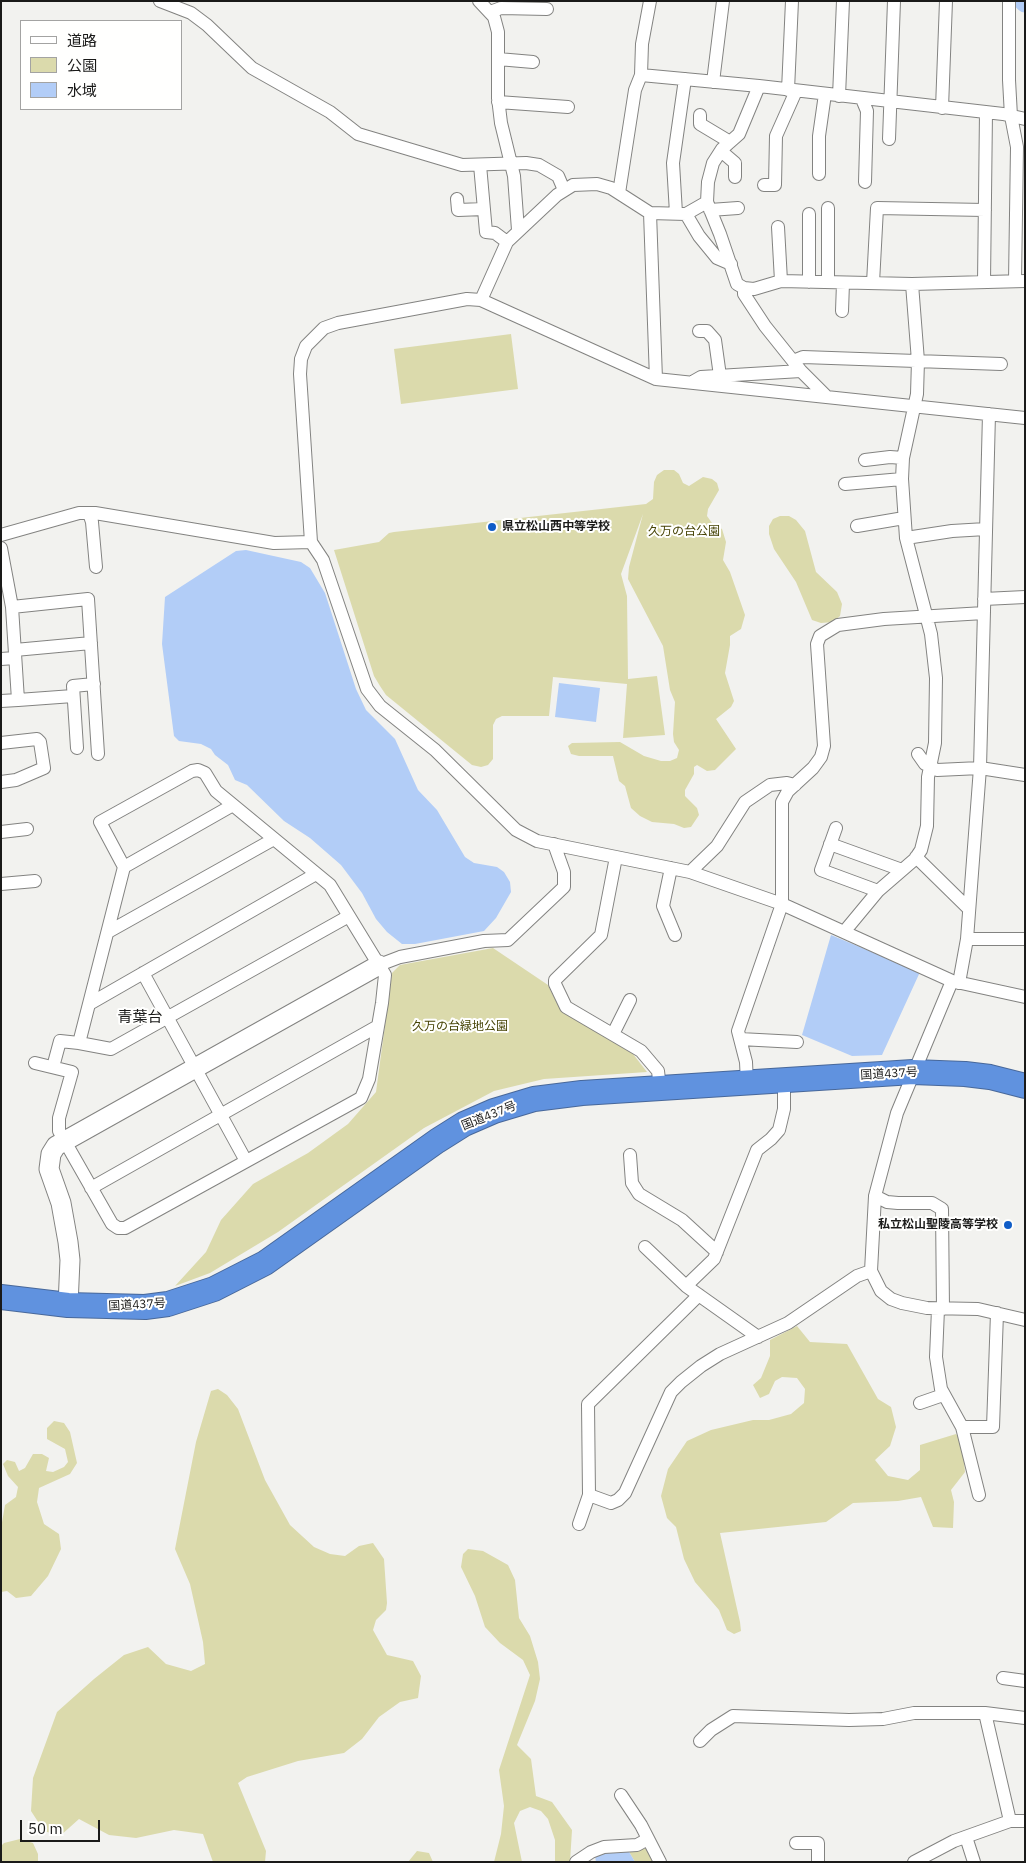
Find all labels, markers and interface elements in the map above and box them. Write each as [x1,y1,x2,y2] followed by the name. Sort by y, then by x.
[20,20,182,110] legend
[67,31,97,50] text: 道路
[67,56,97,75] text: 公園
[67,81,97,100] text: 水域
[502,520,610,534] place label: 県立松山西中等学校
[486,521,498,533] marker: 県立松山西中等学校
[648,525,720,539] park label: 久万の台公園
[118,1009,162,1027] district label: 青葉台
[412,1020,508,1034] park label: 久万の台緑地公園
[860,1065,918,1083] street label: 国道437号
[460,1099,518,1133] street label: 国道437号
[878,1218,998,1232] place label: 私立松山聖陵高等学校
[1002,1219,1014,1231] marker: 私立松山聖陵高等学校
[108,1296,166,1314] street label: 国道437号
[22,1810,102,1842] scale bar
[28,1819,63,1838] text: 50 m

